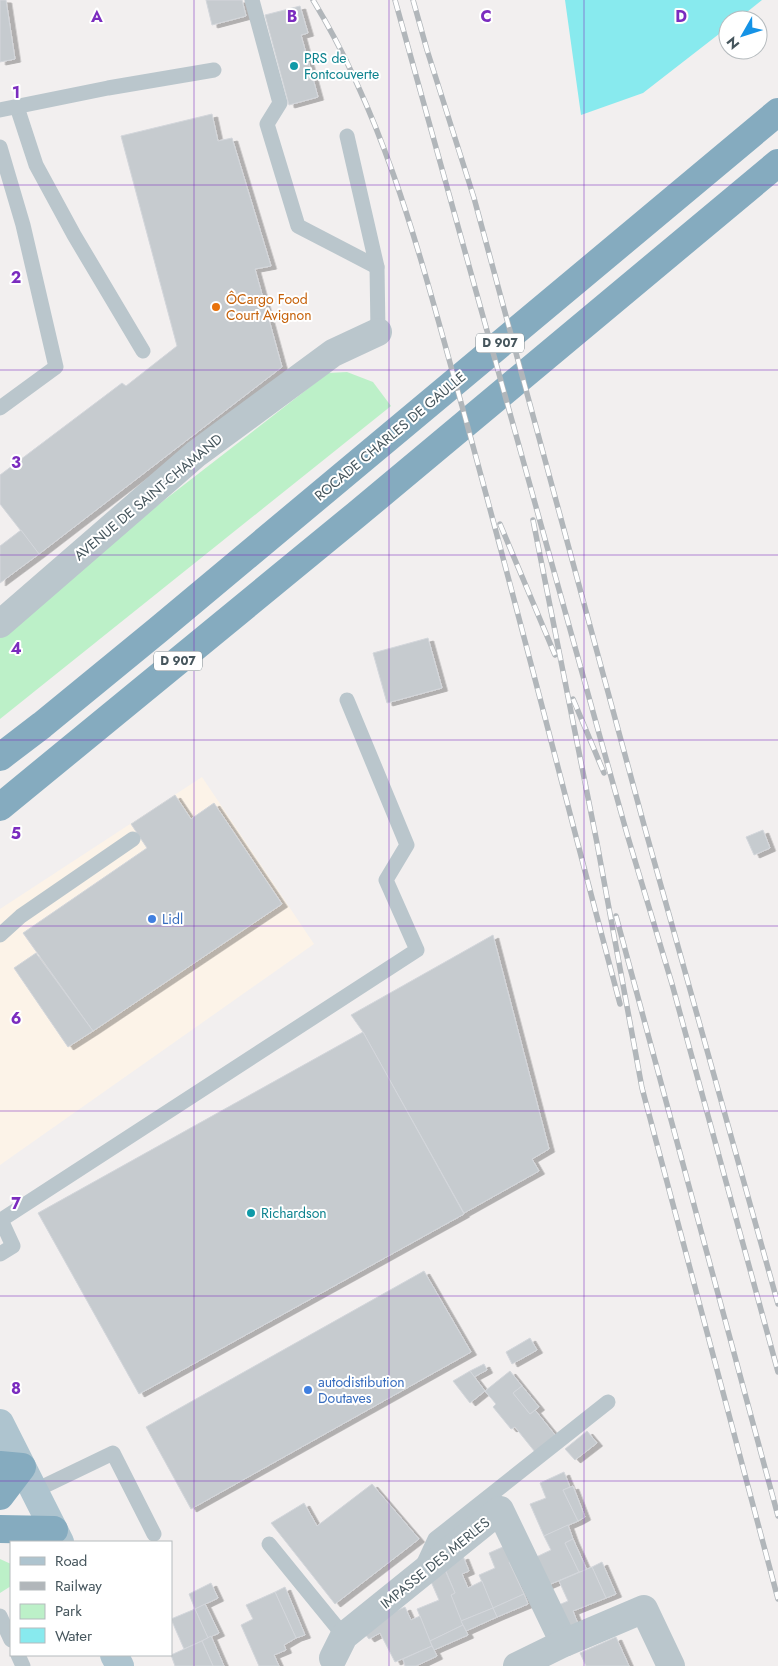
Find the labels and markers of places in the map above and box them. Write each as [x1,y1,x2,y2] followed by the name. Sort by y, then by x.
[304,48,379,84] place label: PRS de Fontcouverte
[288,60,300,72] marker: PRS de Fontcouverte
[226,289,312,325] place label: ÔCargo Food Court Avignon
[210,301,222,313] marker: ÔCargo Food Court Avignon
[162,909,183,929] place label: Lidl
[146,913,158,925] marker: Lidl
[261,1203,327,1223] place label: Richardson
[245,1207,257,1219] marker: Richardson
[318,1372,405,1408] place label: autodistibution Doutaves
[302,1384,314,1396] marker: autodistibution Doutaves

